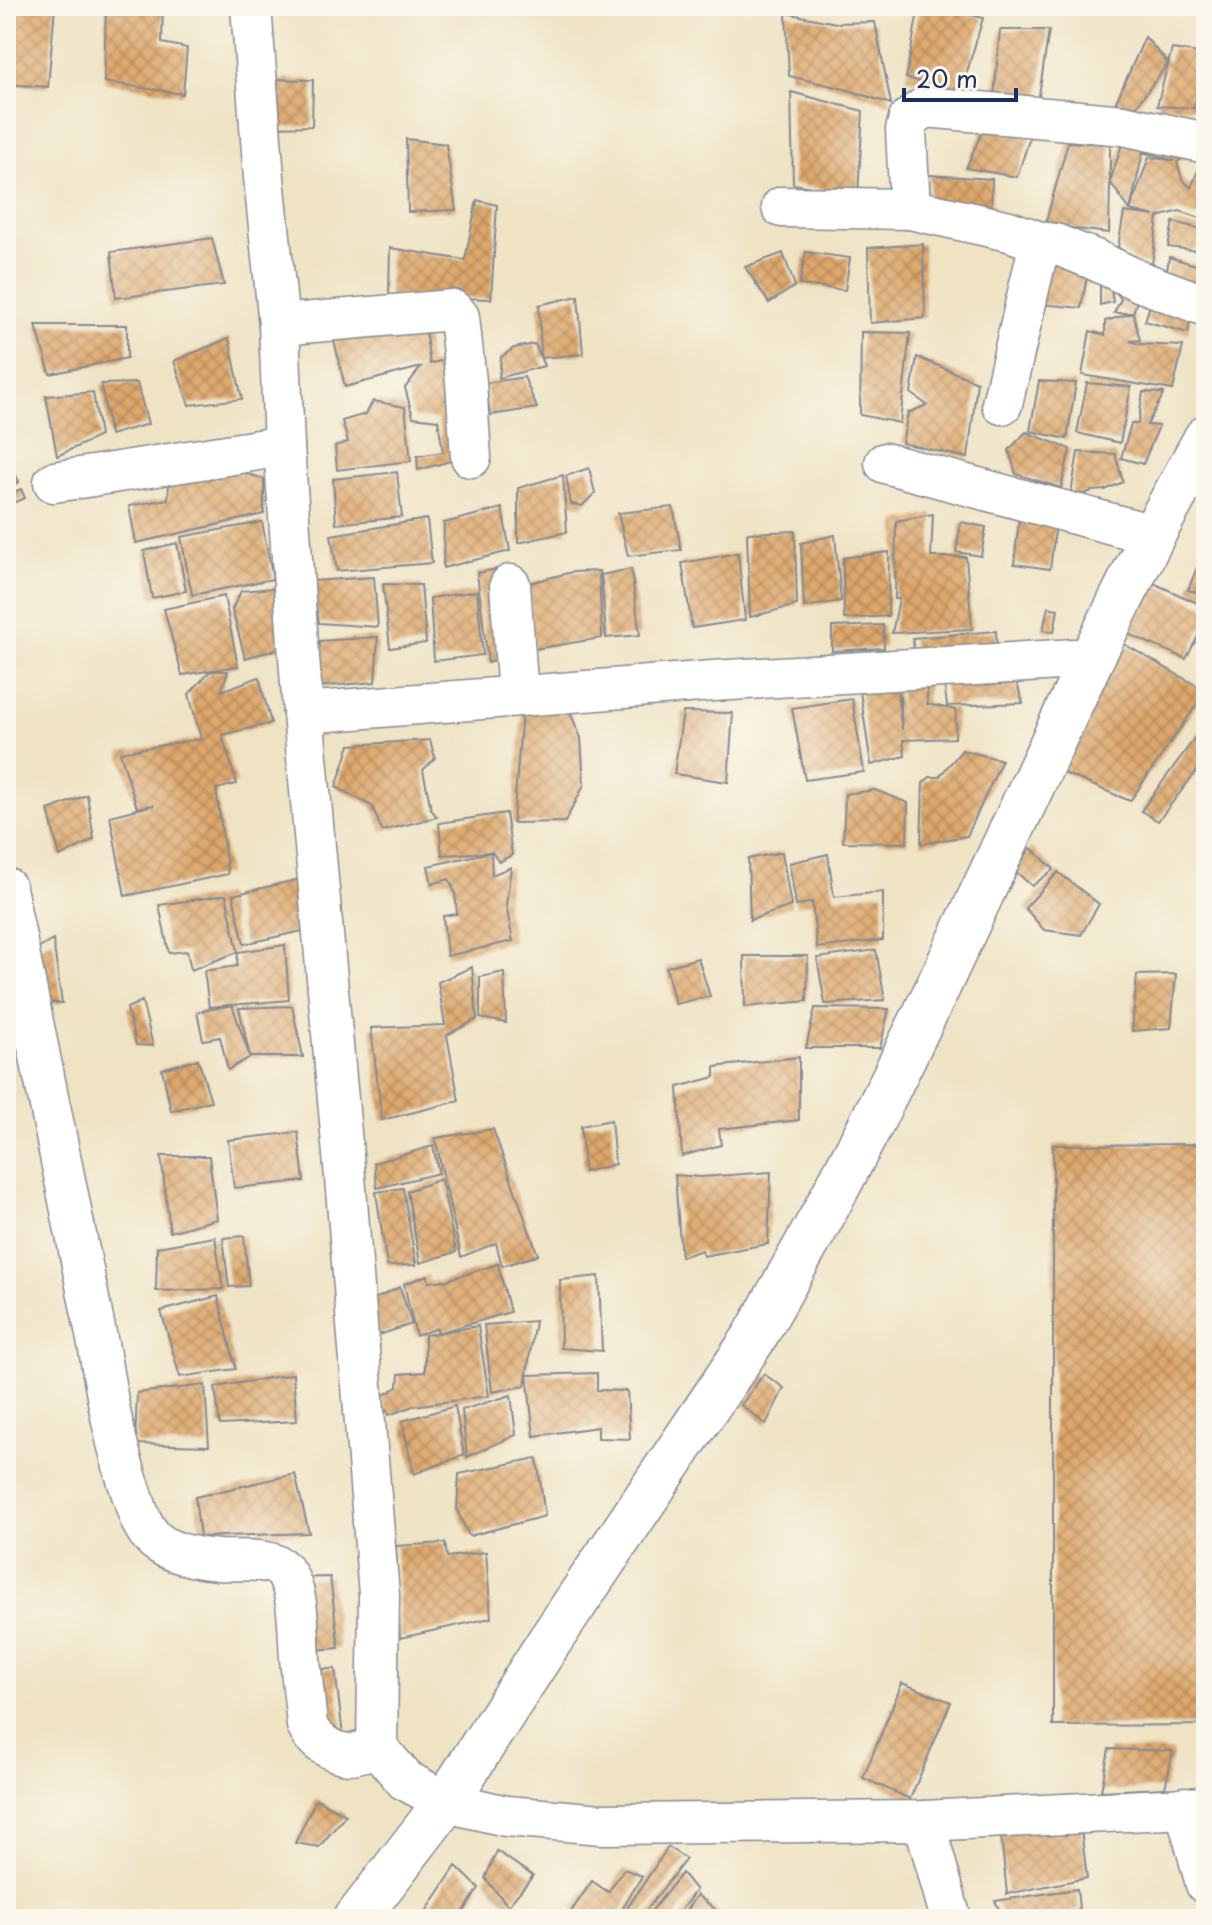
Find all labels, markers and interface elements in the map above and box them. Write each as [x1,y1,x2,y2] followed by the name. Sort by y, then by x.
[904,52,1016,102] scale bar
[916,60,978,96] text: 20 m

